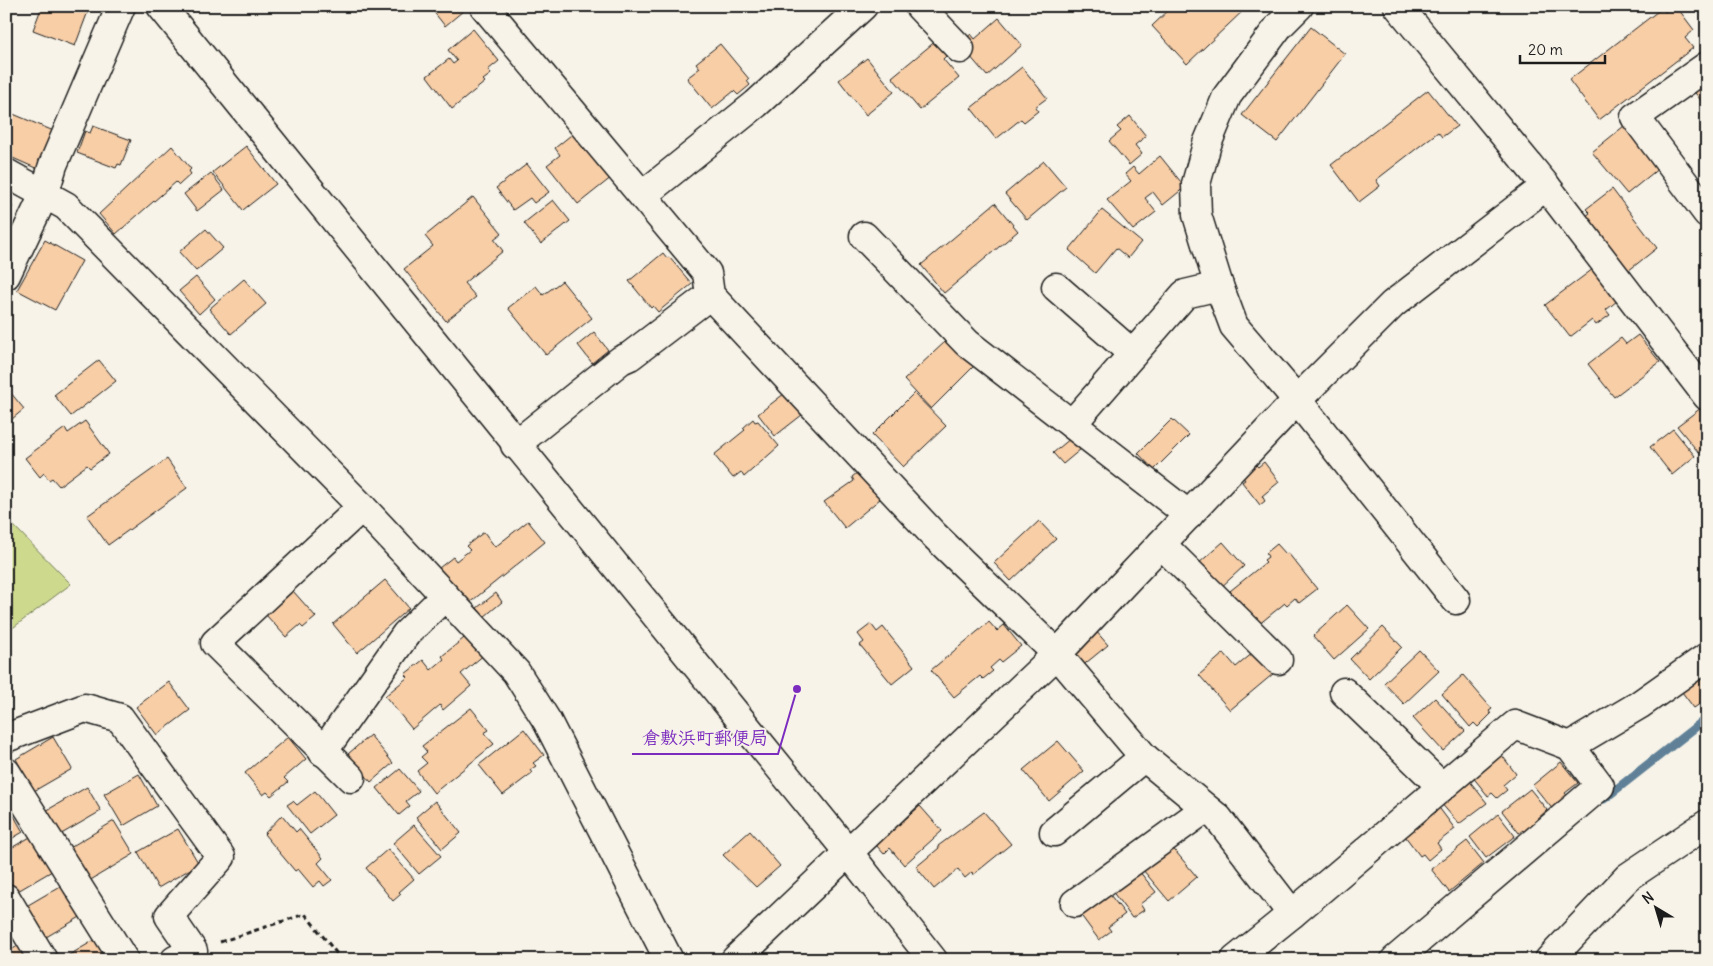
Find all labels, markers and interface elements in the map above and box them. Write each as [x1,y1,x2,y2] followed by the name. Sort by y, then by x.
[1520,32,1606,64] scale bar
[1528,40,1563,59] text: 20 m
[632,721,778,754] callout: 倉敷浜町郵便局
[642,726,768,749] text: 倉敷浜町郵便局
[1630,884,1680,934] north arrow
[1639,888,1657,908] text: N

